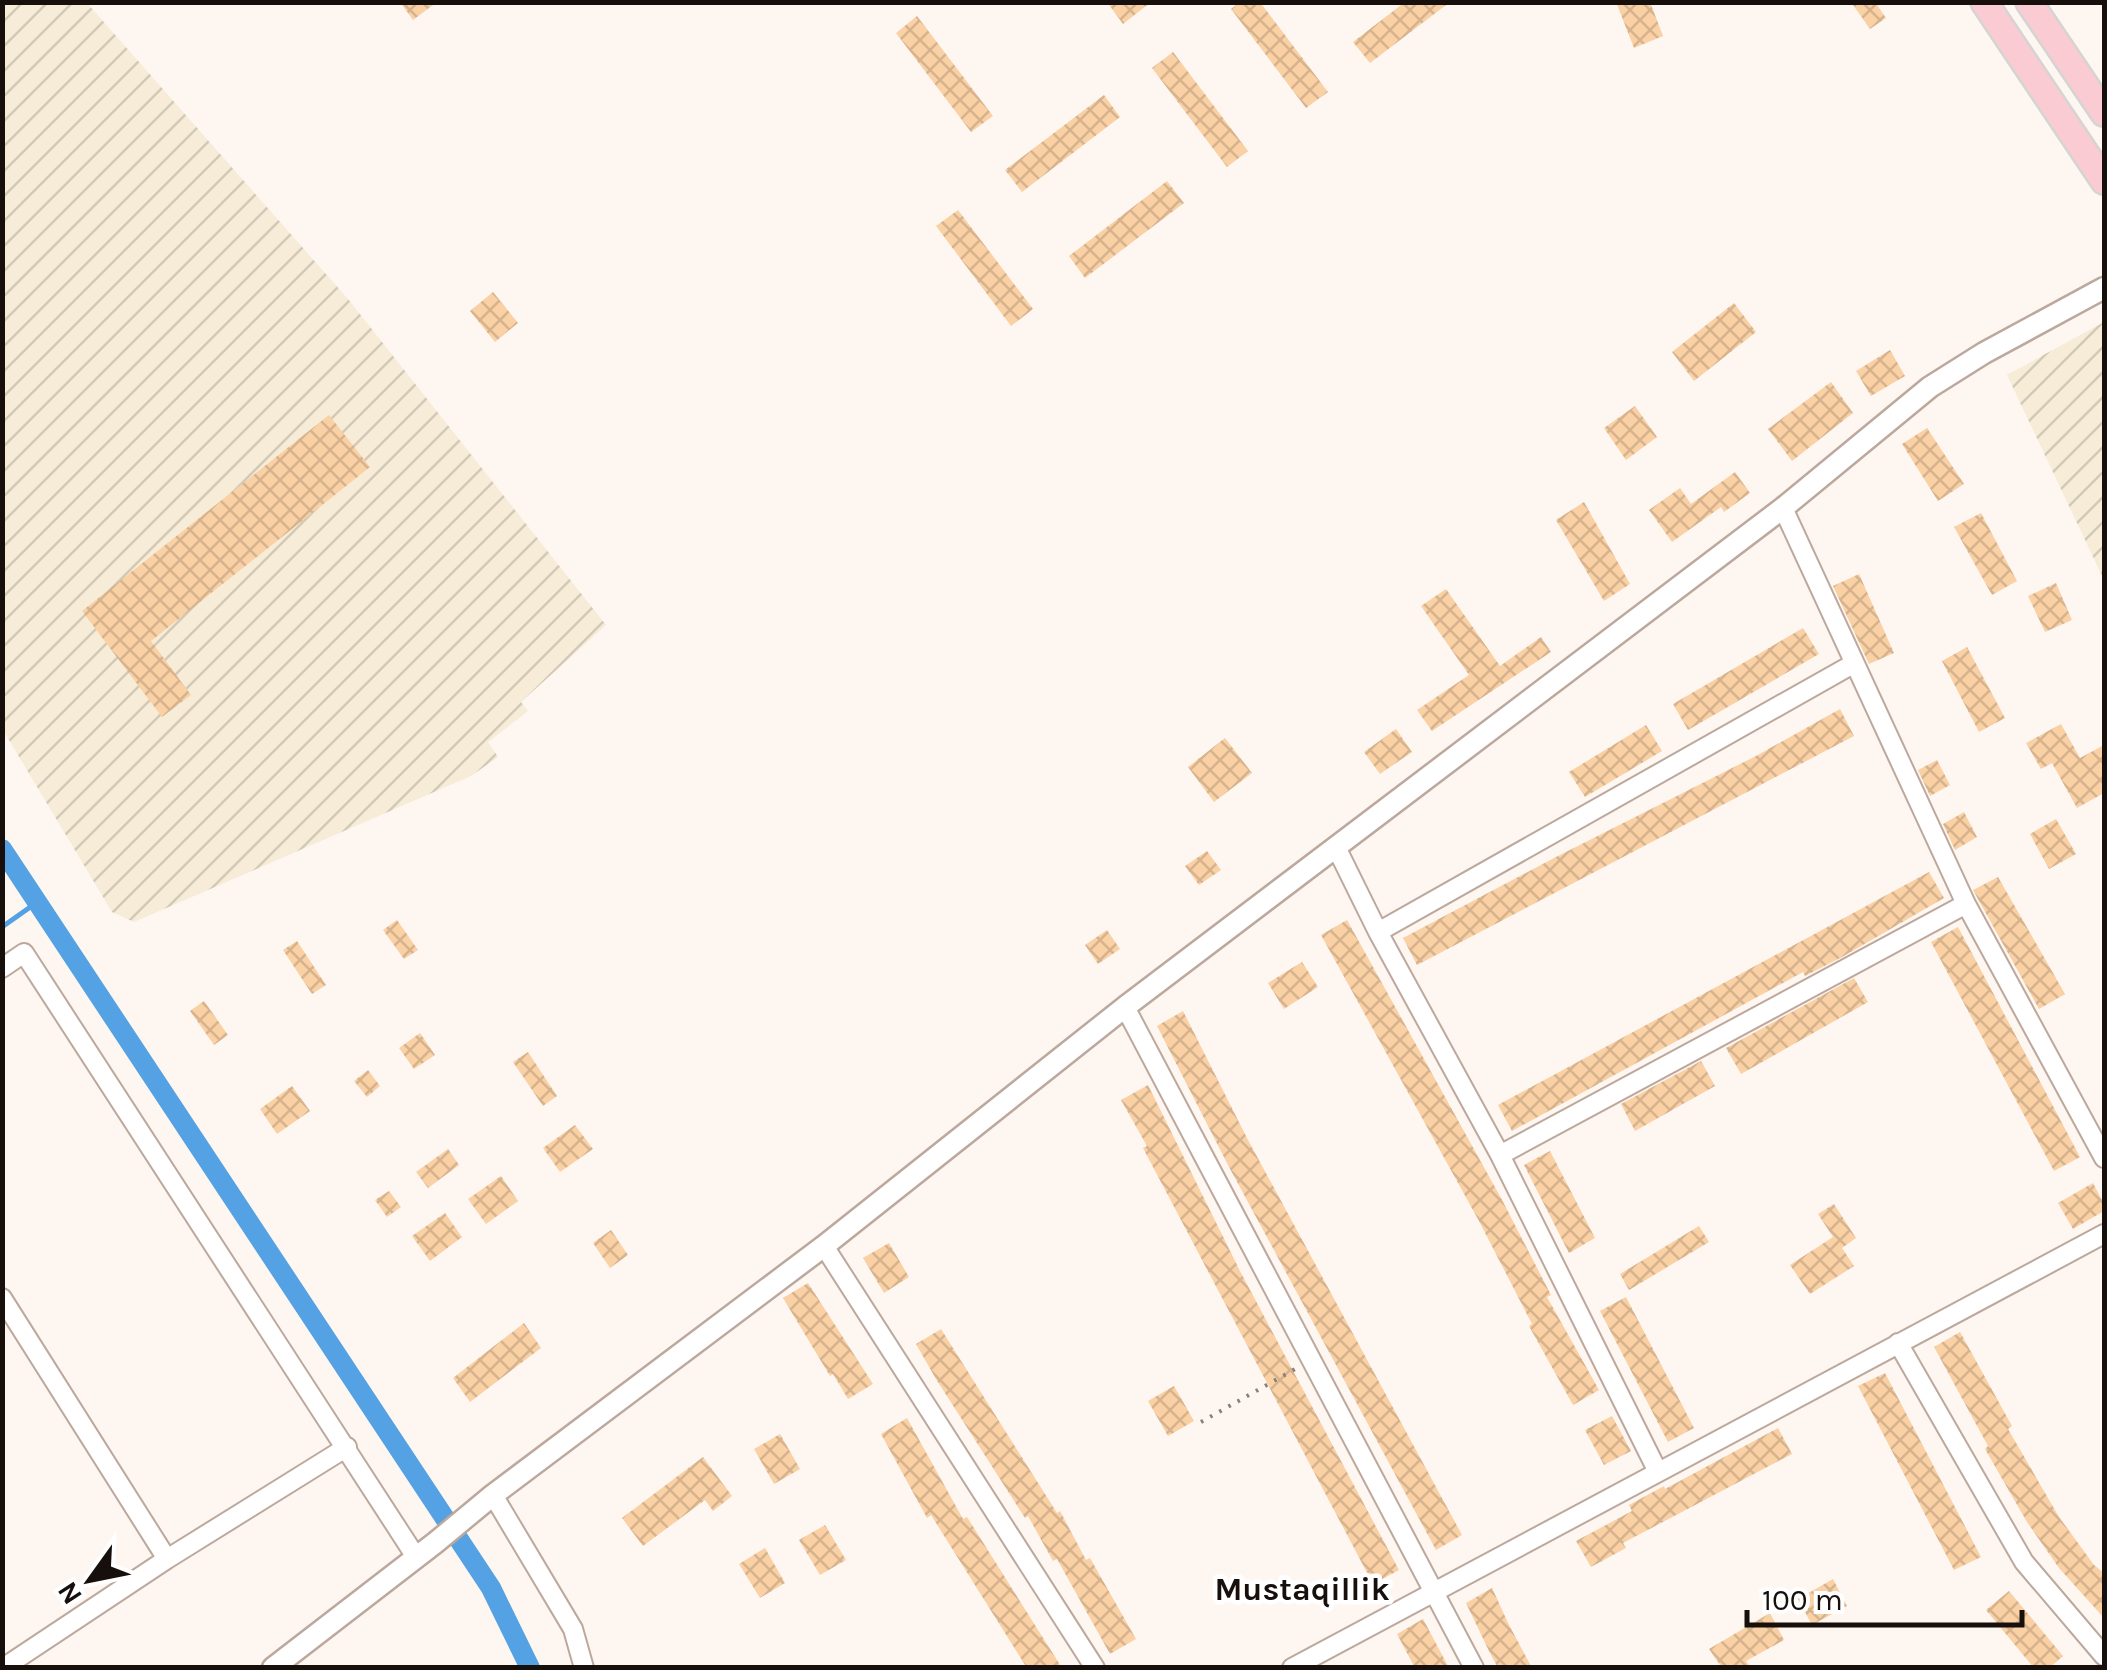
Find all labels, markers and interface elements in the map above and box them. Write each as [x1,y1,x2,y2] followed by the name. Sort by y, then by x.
[40,1530,140,1630] north arrow
[1747,1565,2022,1627] scale bar
[1214,1571,1390,1608] district label: Mustaqillik
[50,1576,89,1611] text: N
[1762,1582,1843,1618] text: 100 m

